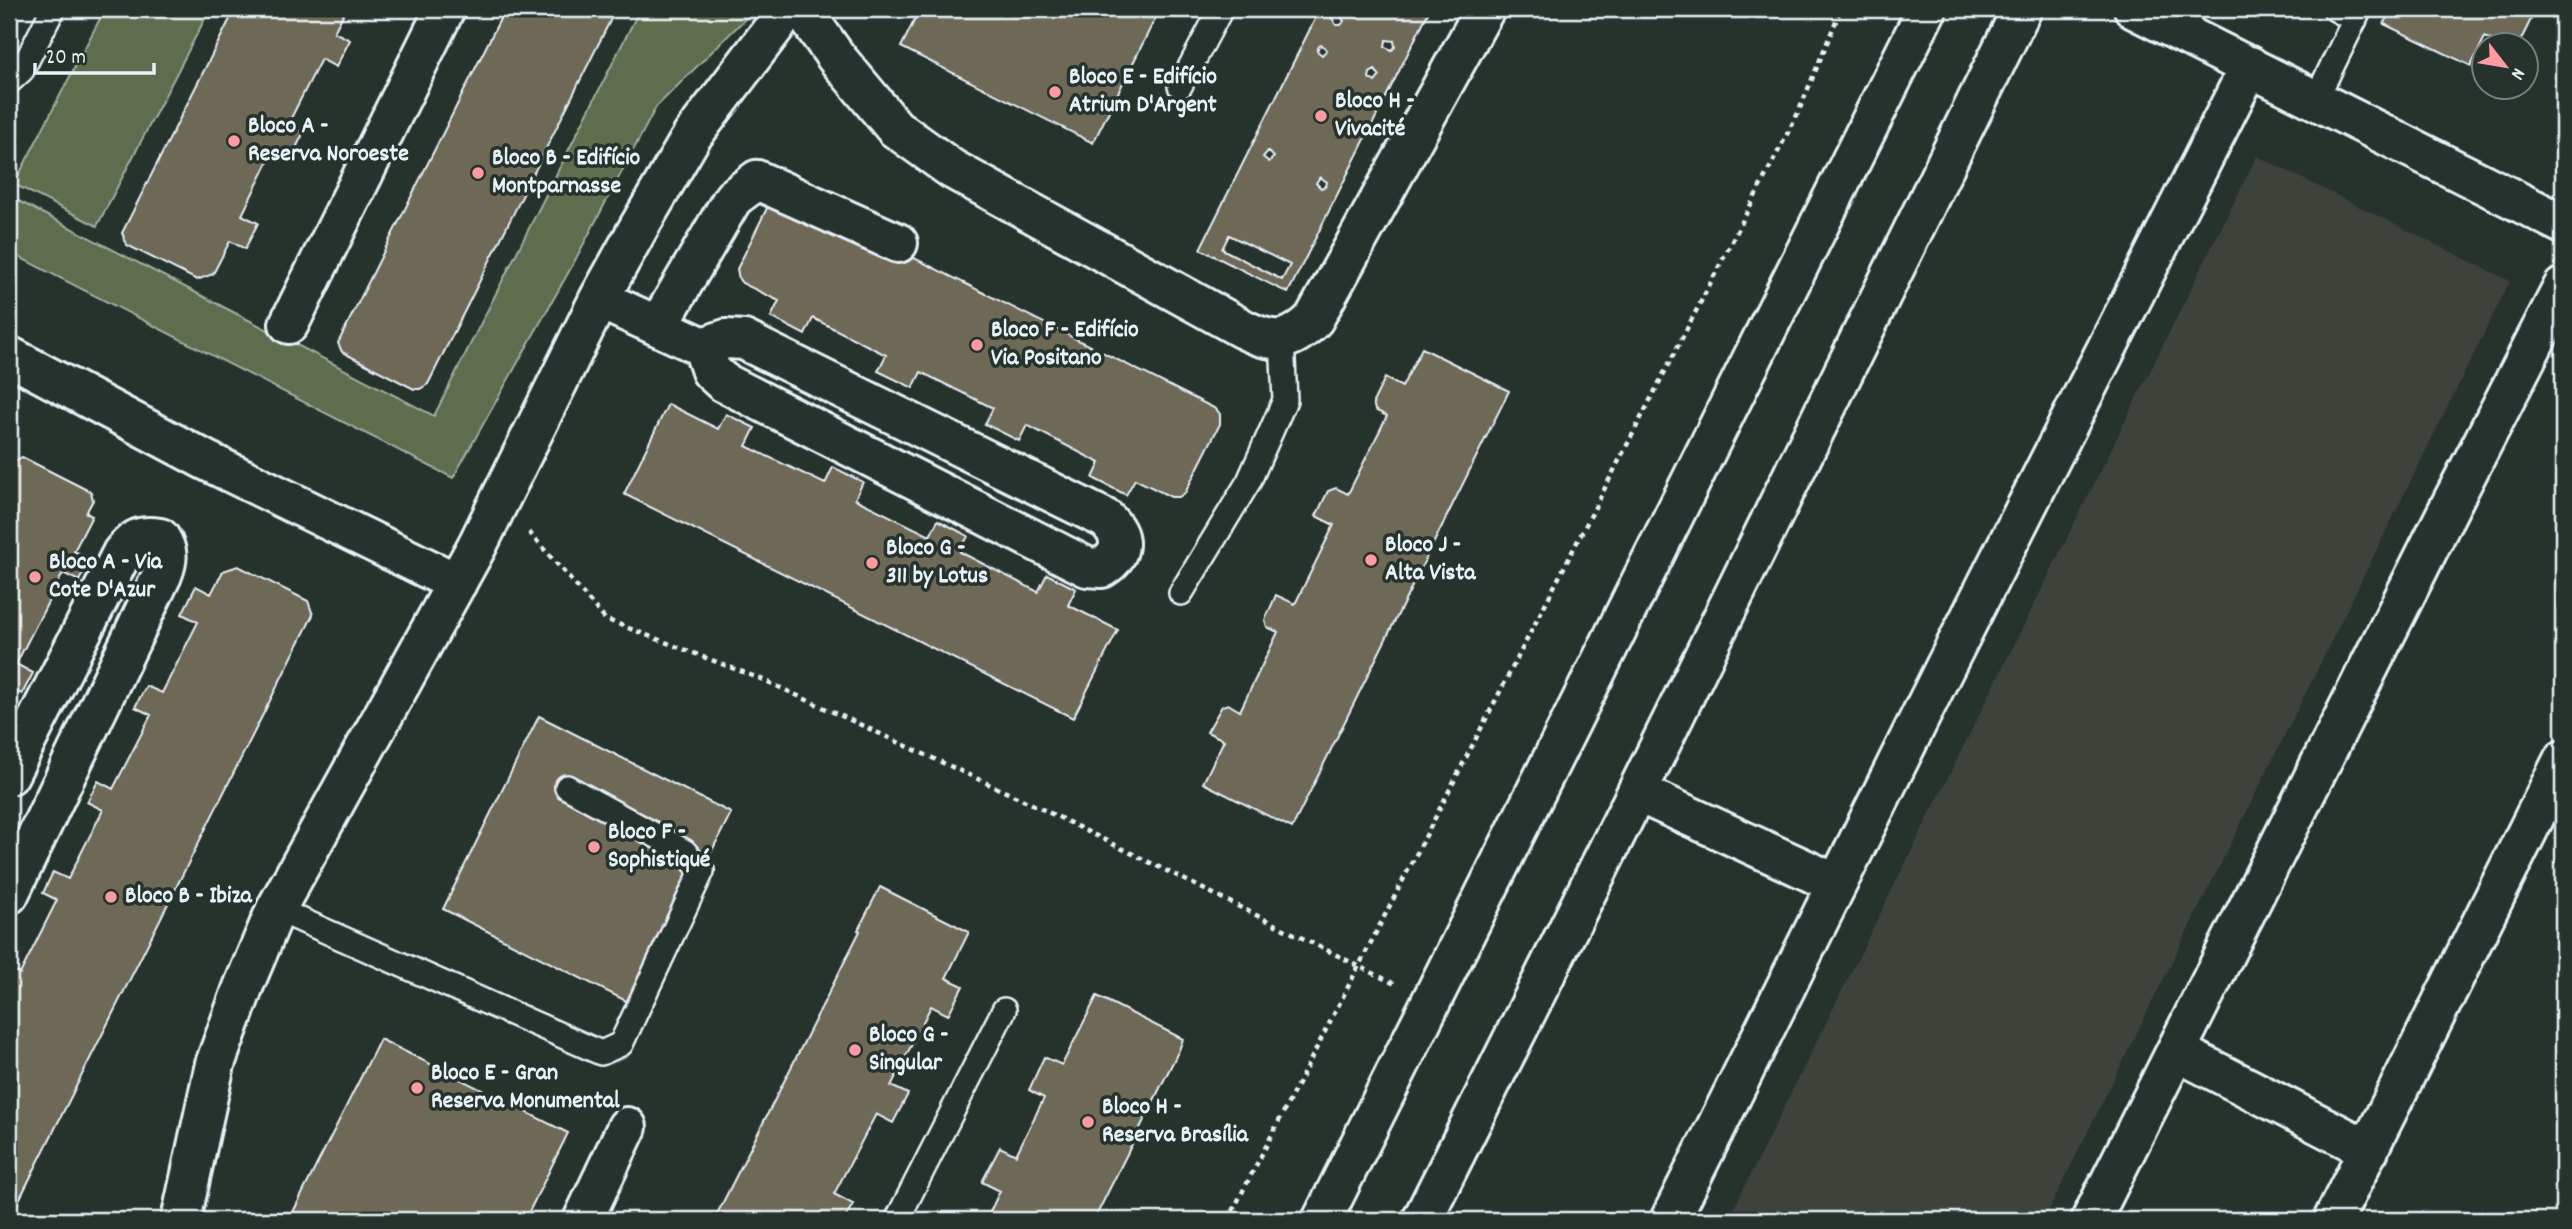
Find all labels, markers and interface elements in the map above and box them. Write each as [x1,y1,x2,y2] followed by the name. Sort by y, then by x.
[35,32,154,76] scale bar
[2470,32,2540,102] north arrow
[46,44,86,74] text: 20 m
[1069,61,1217,123] place label: Bloco E - Edifício Atrium D'Argent
[2503,62,2531,84] text: N
[1047,84,1063,100] marker: Bloco E - Edifício Atrium D'Argent
[1335,85,1415,147] place label: Bloco H - Vivacité
[1313,108,1329,124] marker: Bloco H - Vivacité
[248,110,409,172] place label: Bloco A - Reserva Noroeste
[226,133,242,149] marker: Bloco A - Reserva Noroeste
[492,142,641,204] place label: Bloco B - Edifício Montparnasse
[470,165,486,181] marker: Bloco B - Edifício Montparnasse
[991,314,1139,376] place label: Bloco F - Edifício Via Positano
[969,337,985,353] marker: Bloco F - Edifício Via Positano
[1385,529,1476,591] place label: Bloco J - Alta Vista
[886,532,988,594] place label: Bloco G - 311 by Lotus
[49,546,163,608] place label: Bloco A - Via Cote D'Azur
[1363,552,1379,568] marker: Bloco J - Alta Vista
[864,555,880,571] marker: Bloco G - 311 by Lotus
[27,569,43,585] marker: Bloco A - Via Cote D'Azur
[608,816,710,878] place label: Bloco F - Sophistiqué
[586,839,602,855] marker: Bloco F - Sophistiqué
[125,880,253,914] place label: Bloco B - Ibiza
[103,889,119,905] marker: Bloco B - Ibiza
[869,1019,948,1081] place label: Bloco G - Singular
[847,1042,863,1058] marker: Bloco G - Singular
[431,1057,620,1119] place label: Bloco E - Gran Reserva Monumental
[409,1080,425,1096] marker: Bloco E - Gran Reserva Monumental
[1102,1091,1249,1153] place label: Bloco H - Reserva Brasília
[1080,1114,1096,1130] marker: Bloco H - Reserva Brasília

